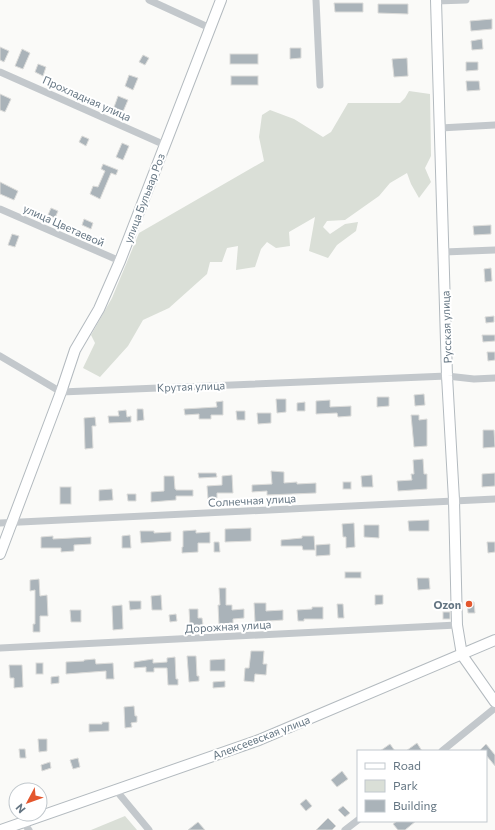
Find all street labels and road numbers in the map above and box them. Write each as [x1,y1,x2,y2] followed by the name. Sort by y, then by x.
[41,73,133,123] street label: Прохладная улица
[121,151,167,245] street label: улица Бульвар Роз
[21,201,107,249] street label: улица Цветаевой
[438,290,454,364] street label: Русская улица
[157,378,225,394] street label: Крутая улица
[208,491,296,509] street label: Солнечная улица
[184,617,272,635] street label: Дорожная улица
[210,712,312,762] street label: Алексеевская улица

